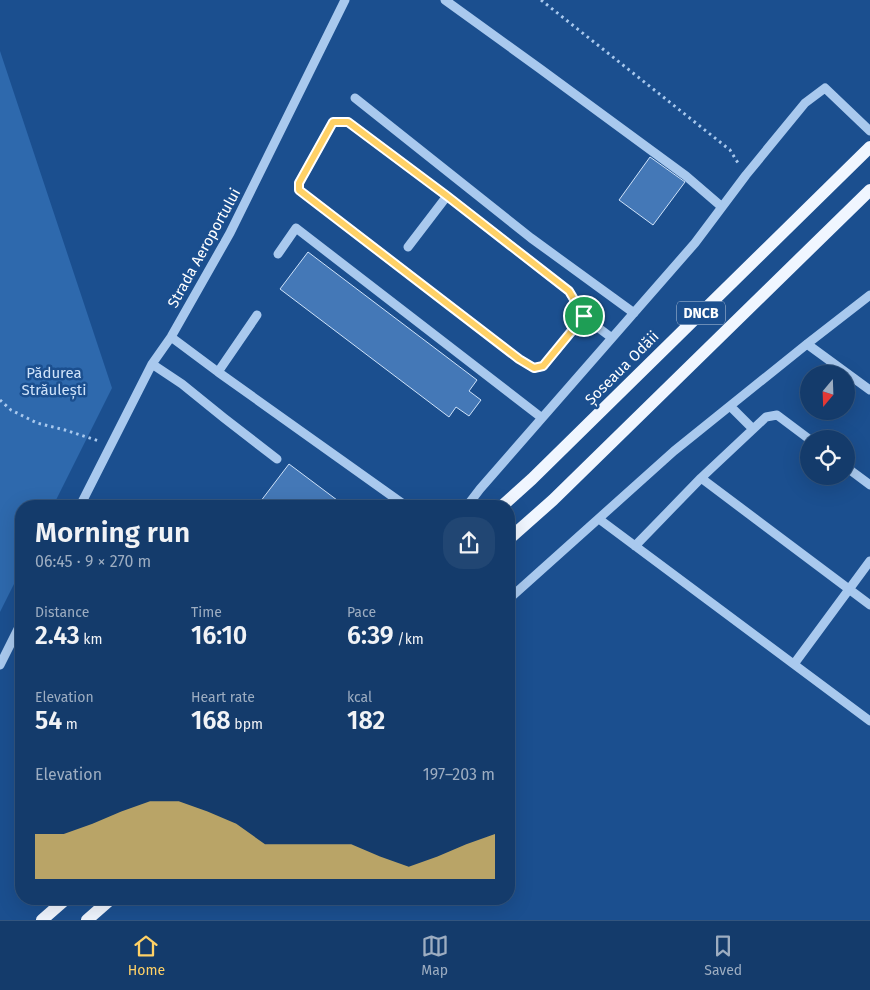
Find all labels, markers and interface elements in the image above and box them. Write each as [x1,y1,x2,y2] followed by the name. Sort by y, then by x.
[164,185,244,311] street label: Strada Aeroportului
[563,295,605,337] pin
[570,302,598,330] icon: arrive
[677,302,725,324] road number: DNCB
[581,327,663,409] street label: Șoseaua Odăii
[22,364,86,400] park label: Pădurea Străulești
[800,365,855,420] north arrow
[800,365,855,485] map controls
[800,430,855,485] button: locate
[35,516,190,549] text: Morning run
[443,517,495,569] button: share
[35,552,151,571] text: 06:45 · 9 × 270 m
[35,604,89,621] text: Distance
[191,604,222,621] text: Time
[347,604,376,621] text: Pace
[35,621,80,651] text: 2.43
[191,621,247,651] text: 16:10
[347,621,394,651] text: 6:39
[80,631,102,648] text: km
[394,631,424,648] text: /km
[35,689,94,706] text: Elevation
[191,689,255,706] text: Heart rate
[347,689,372,706] text: kcal
[35,706,62,736] text: 54
[191,706,231,736] text: 168
[347,706,385,736] text: 182
[62,716,78,733] text: m
[231,716,263,733] text: bpm
[35,765,102,784] text: Elevation
[423,765,495,784] text: 197–203 m
[128,932,165,979] tab: Home
[421,932,449,979] tab: Map
[704,932,742,979] tab: Saved

